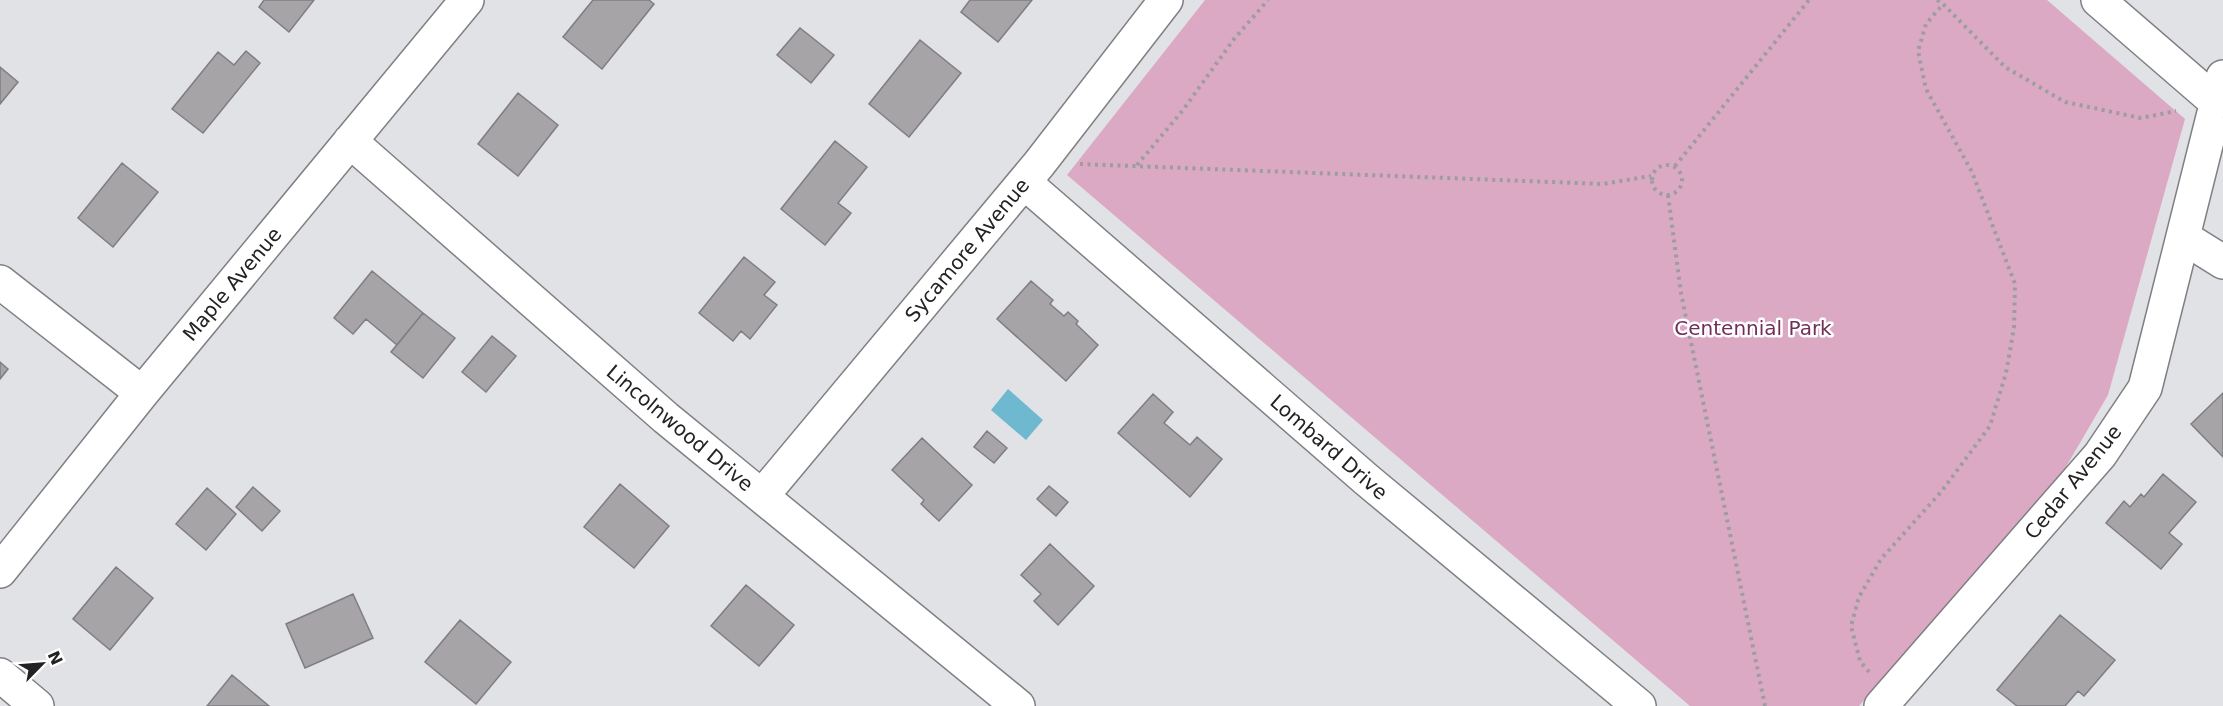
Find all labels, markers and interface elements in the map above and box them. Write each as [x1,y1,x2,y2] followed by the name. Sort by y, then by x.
[900,173,1034,327] street label: Sycamore Avenue
[178,222,286,346] street label: Maple Avenue
[1674,316,1832,340] park label: Centennial Park
[602,360,758,496] street label: Lincolnwood Drive
[1265,389,1393,505] street label: Lombard Drive
[2020,420,2126,544] street label: Cedar Avenue
[12,634,72,694] north arrow
[44,648,67,668] text: N

